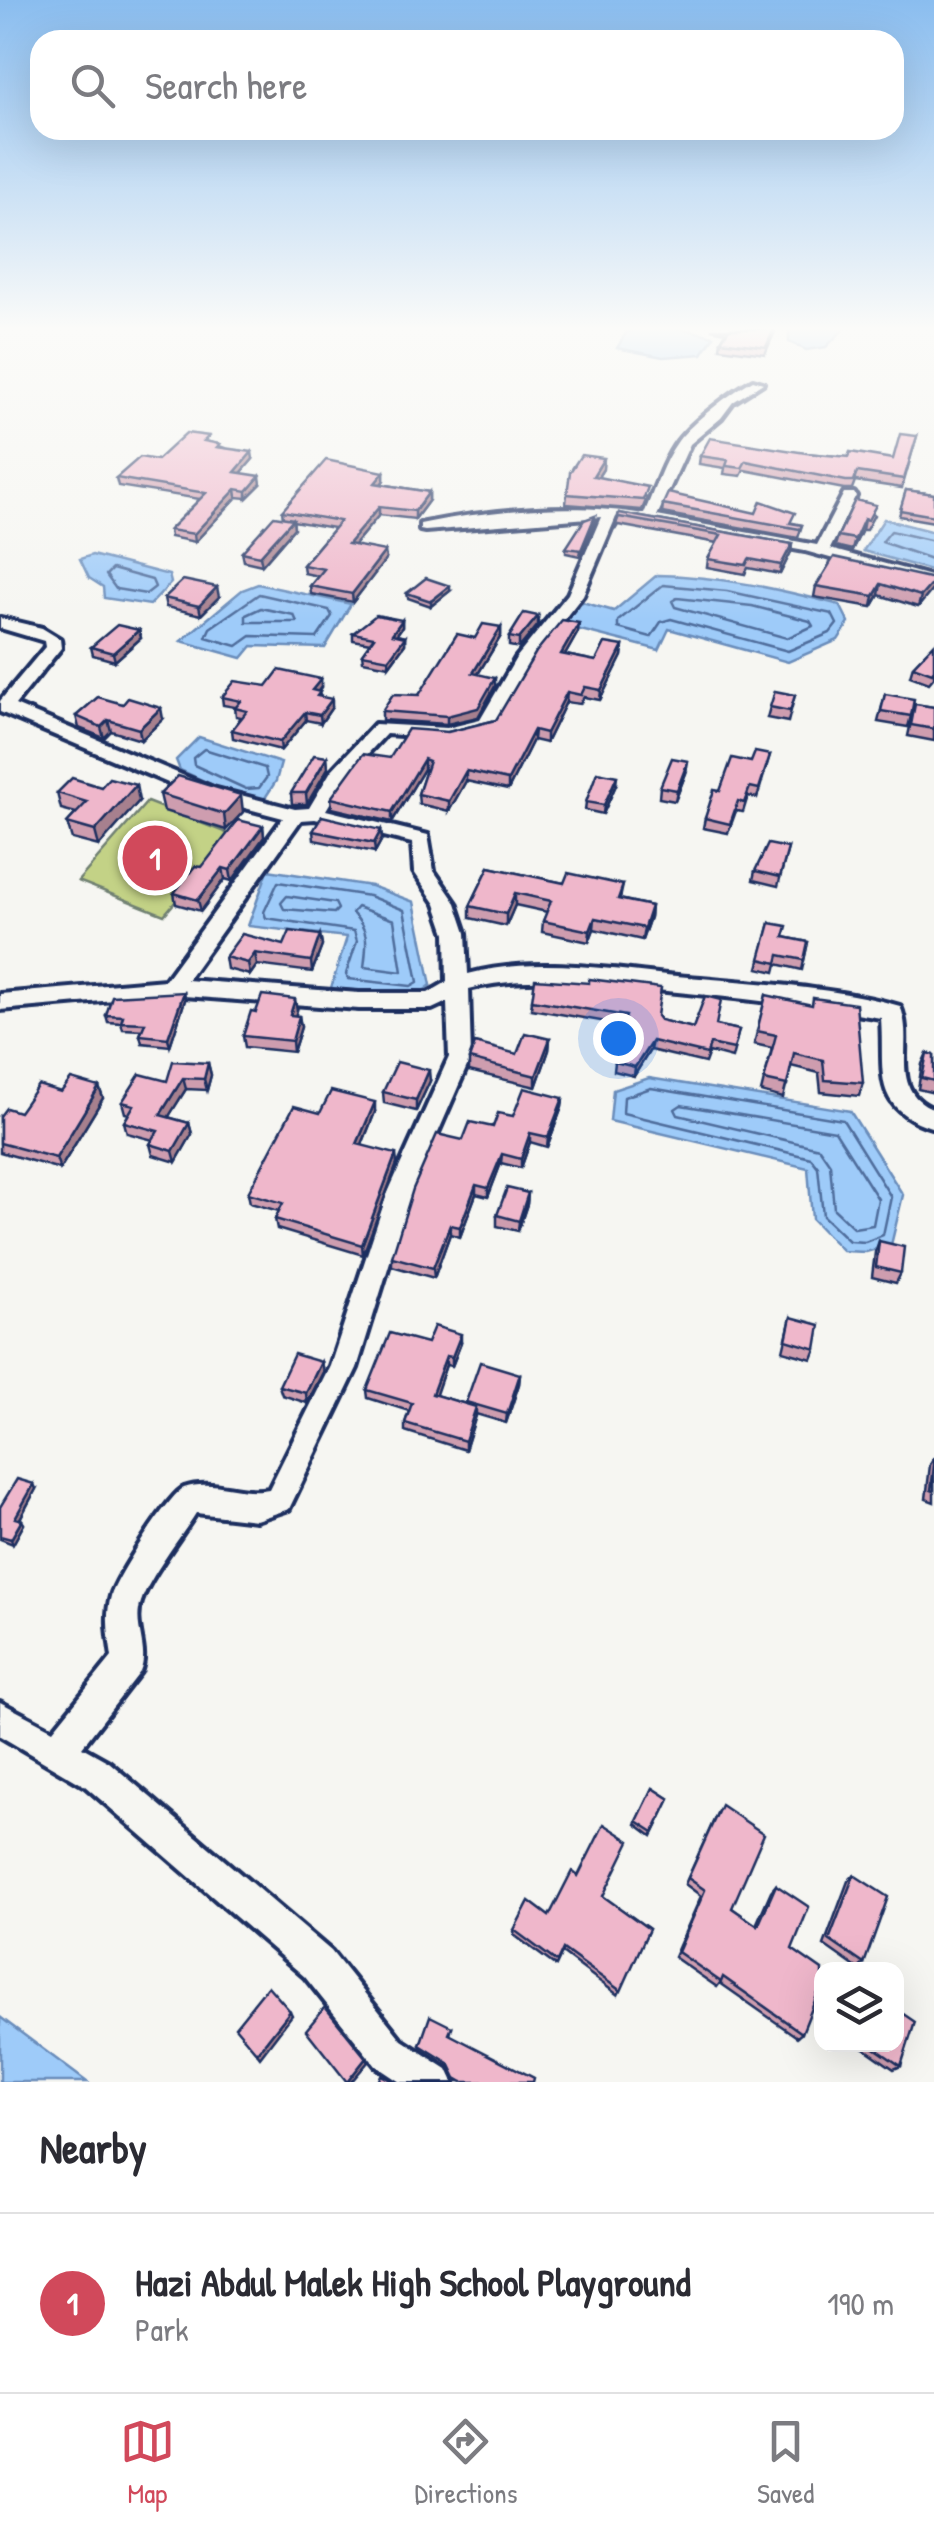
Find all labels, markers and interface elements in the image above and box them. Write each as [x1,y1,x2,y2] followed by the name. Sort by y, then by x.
[30,30,904,140] search box
[65,58,120,113] icon: search
[145,59,307,111] text: Search here
[122,820,188,896] pin: 1
[593,1013,644,1064] your location
[814,1962,904,2052] map controls
[814,1962,904,2052] button: layers
[40,2119,147,2176] text: Nearby
[135,2256,690,2308] text: Hazi Abdul Malek High School Playground
[67,2282,78,2325] text: 1
[827,2282,894,2325] text: 190 m
[135,2308,189,2351] text: Park
[120,2414,175,2512] tab: Map
[414,2414,517,2512] tab: Directions
[757,2414,814,2512] tab: Saved

